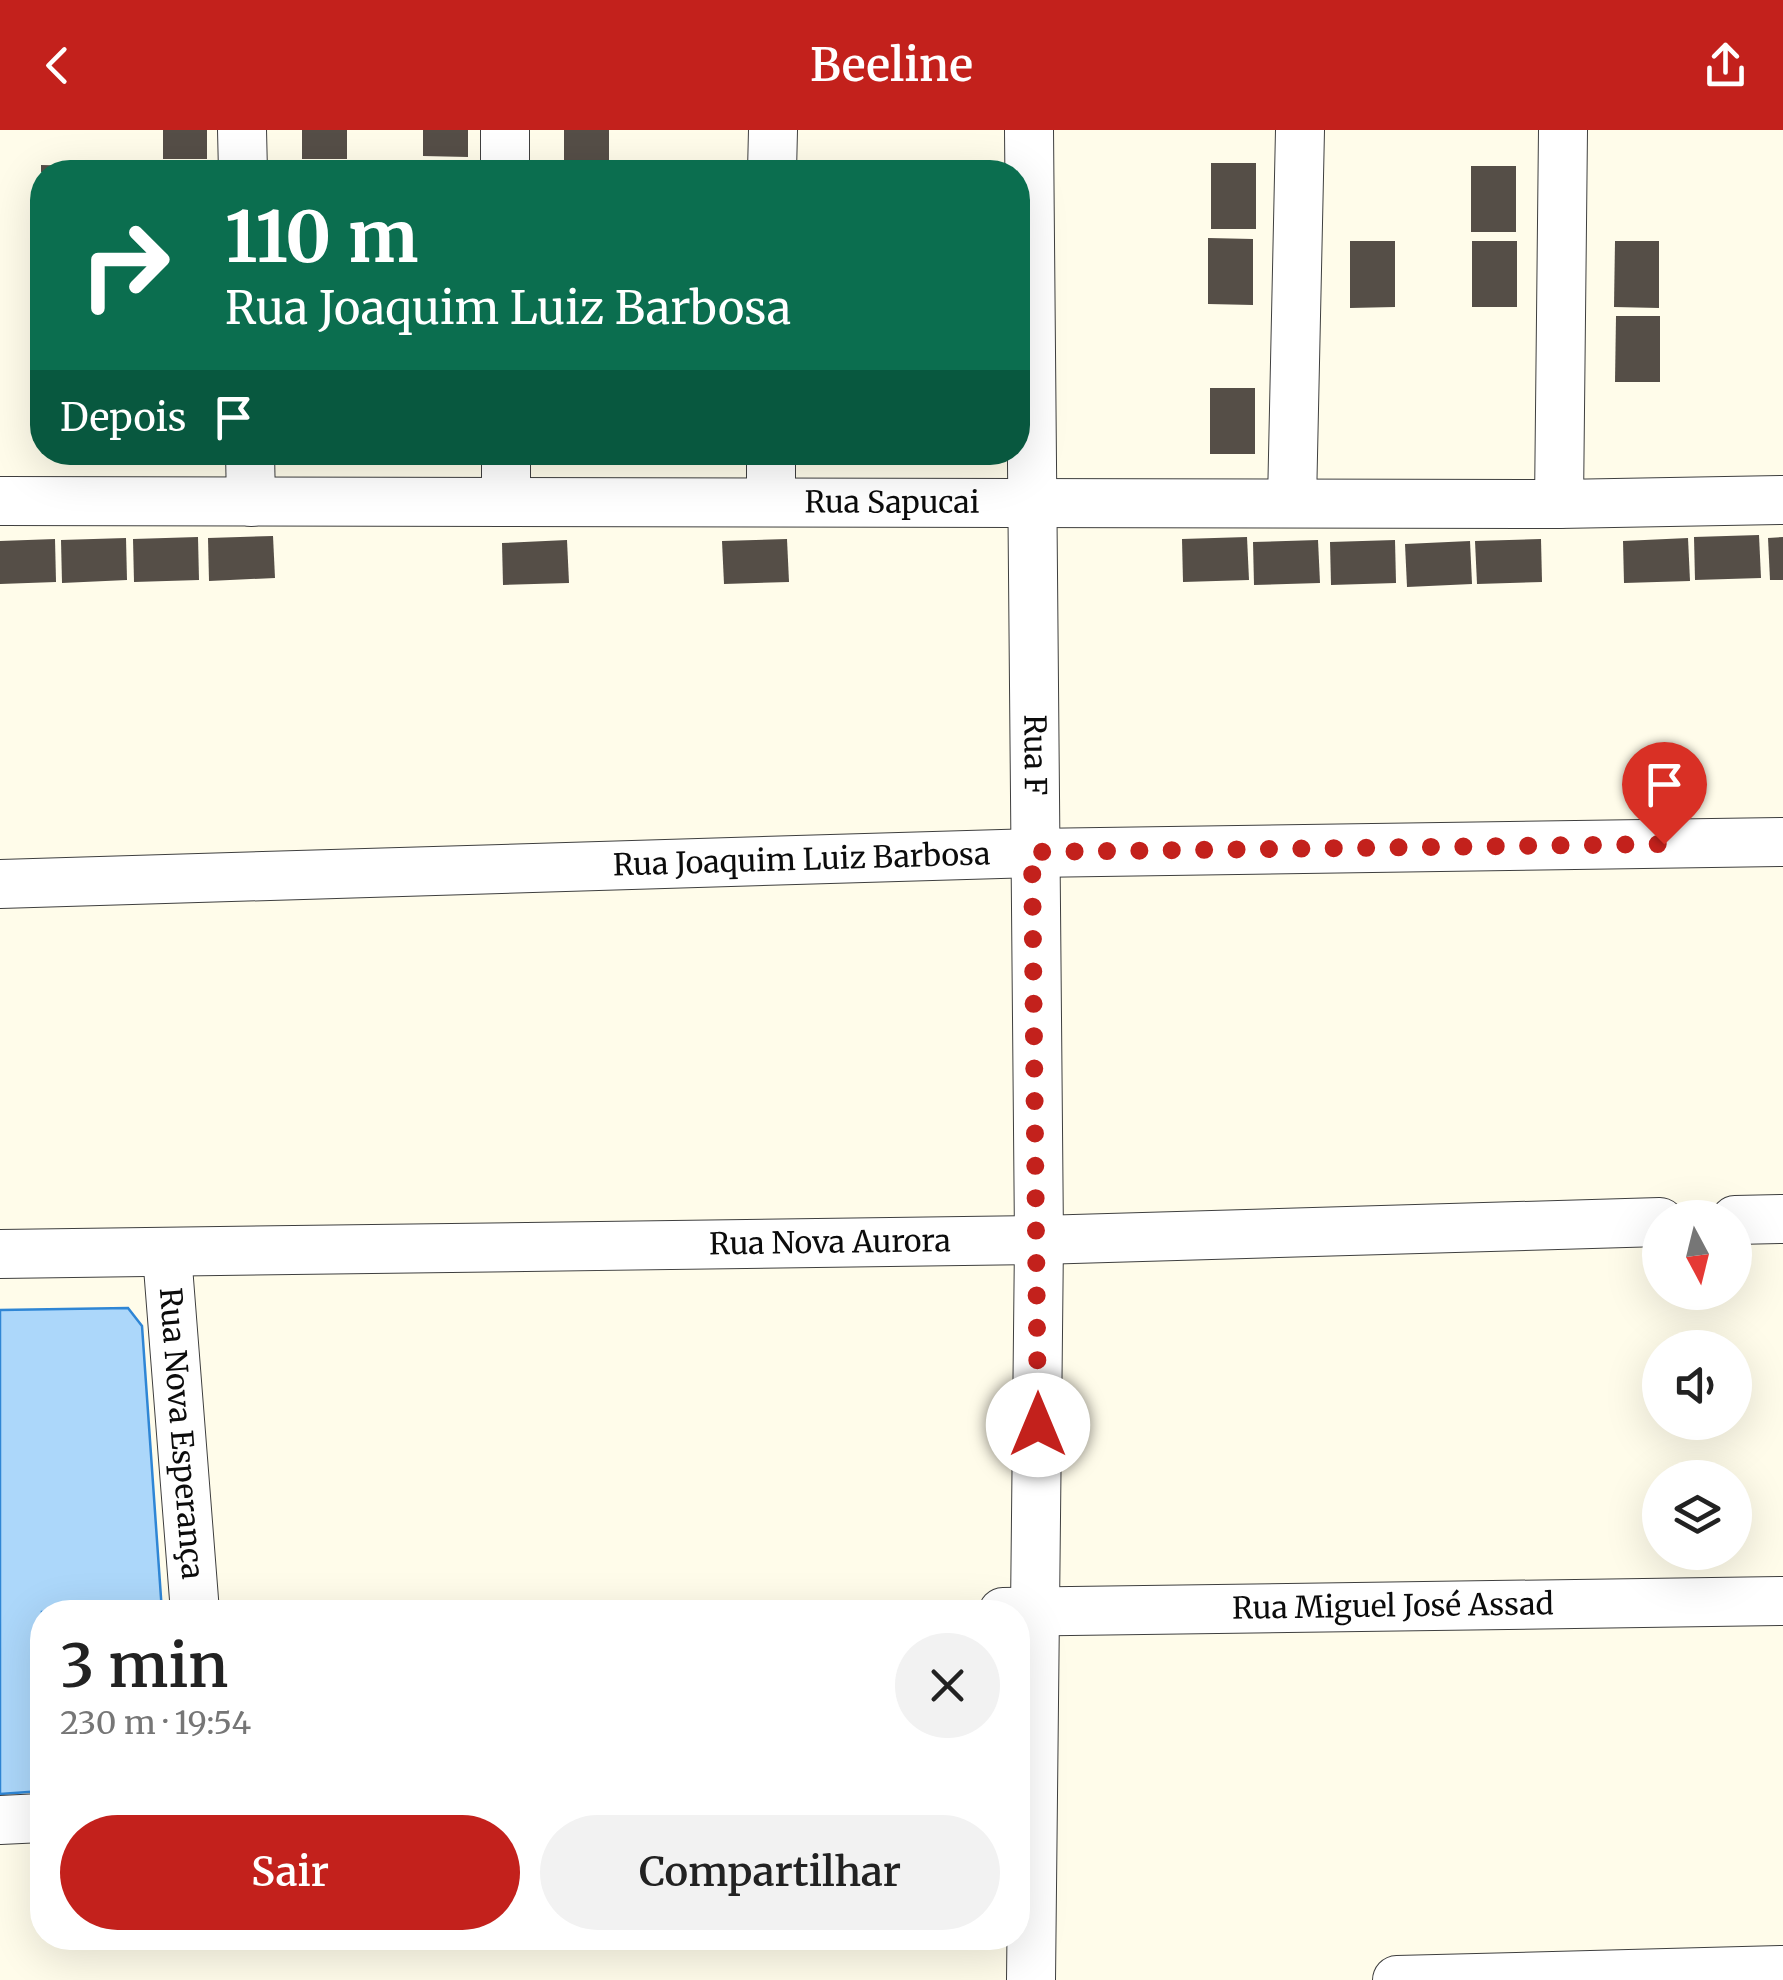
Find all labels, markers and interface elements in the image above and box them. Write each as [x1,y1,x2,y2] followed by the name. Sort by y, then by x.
[810,37,973,93] text: Beeline
[30,38,85,93] icon: back
[1698,38,1753,93] icon: share
[225,193,418,281] text: 110 m
[60,200,190,330] icon: right
[225,280,791,336] text: Rua Joaquim Luiz Barbosa
[206,390,261,445] icon: arrive
[60,394,186,441] text: Depois
[805,483,979,521] street label: Rua Sapucai
[1016,714,1055,796] street label: Rua F
[1622,742,1707,845] pin
[1637,757,1692,812] icon: arrive
[612,834,991,884] street label: Rua Joaquim Luiz Barbosa
[1642,1200,1752,1310] north arrow
[1642,1200,1752,1570] map controls
[709,1221,951,1262] street label: Rua Nova Aurora
[152,1286,212,1581] street label: Rua Nova Esperança
[1642,1330,1752,1440] button: sound
[986,1373,1090,1477] position arrow
[1642,1460,1752,1570] button: layers
[1232,1584,1554,1627] street label: Rua Miguel José Assad
[60,1628,228,1703] text: 3 min
[895,1633,1000,1738] button: close
[60,1703,251,1743] text: 230 m · 19:54
[60,1815,520,1930] button: Sair
[540,1815,1000,1930] button: Compartilhar

